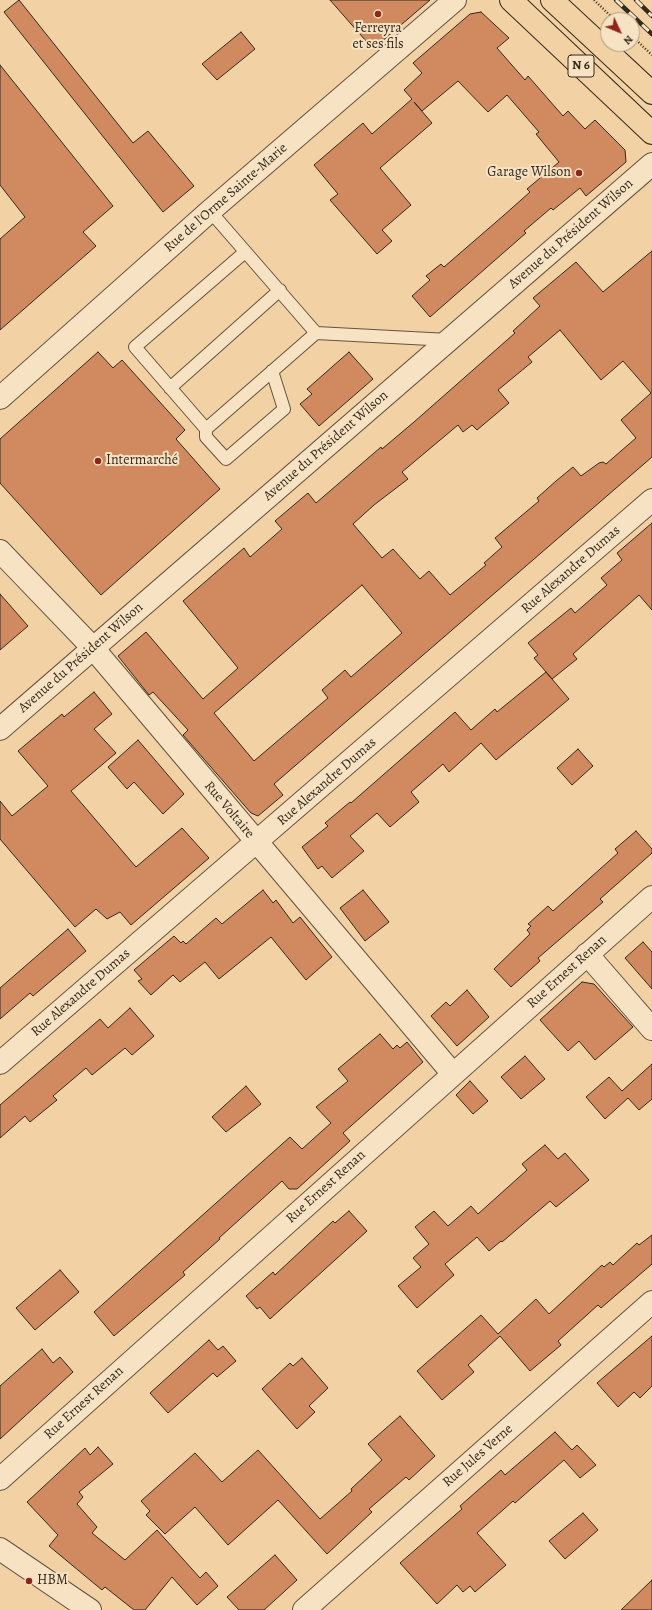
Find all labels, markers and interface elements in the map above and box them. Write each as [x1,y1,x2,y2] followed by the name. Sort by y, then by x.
[373,9,383,19] marker: Ferreyra et ses fils
[600,12,640,52] north arrow
[352,21,404,54] place label: Ferreyra et ses fils
[620,32,636,48] text: N
[568,55,594,77] road number: N 6
[161,140,291,256] street label: Rue de l'Orme Sainte-Marie
[487,165,571,181] place label: Garage Wilson
[574,168,584,178] marker: Garage Wilson
[505,175,637,293] street label: Avenue du Président Wilson
[260,387,392,505] street label: Avenue du Président Wilson
[106,453,178,469] place label: Intermarché
[93,456,103,466] marker: Intermarché
[518,522,624,618] street label: Rue Alexandre Dumas
[15,599,147,717] street label: Avenue du Président Wilson
[274,734,380,830] street label: Rue Alexandre Dumas
[200,778,258,842] street label: Rue Voltaire
[524,932,610,1012] street label: Rue Ernest Renan
[28,945,134,1041] street label: Rue Alexandre Dumas
[283,1147,369,1227] street label: Rue Ernest Renan
[41,1363,127,1443] street label: Rue Ernest Renan
[439,1421,517,1491] street label: Rue Jules Verne
[37,1573,68,1589] place label: HBM
[24,1576,34,1586] marker: HBM

